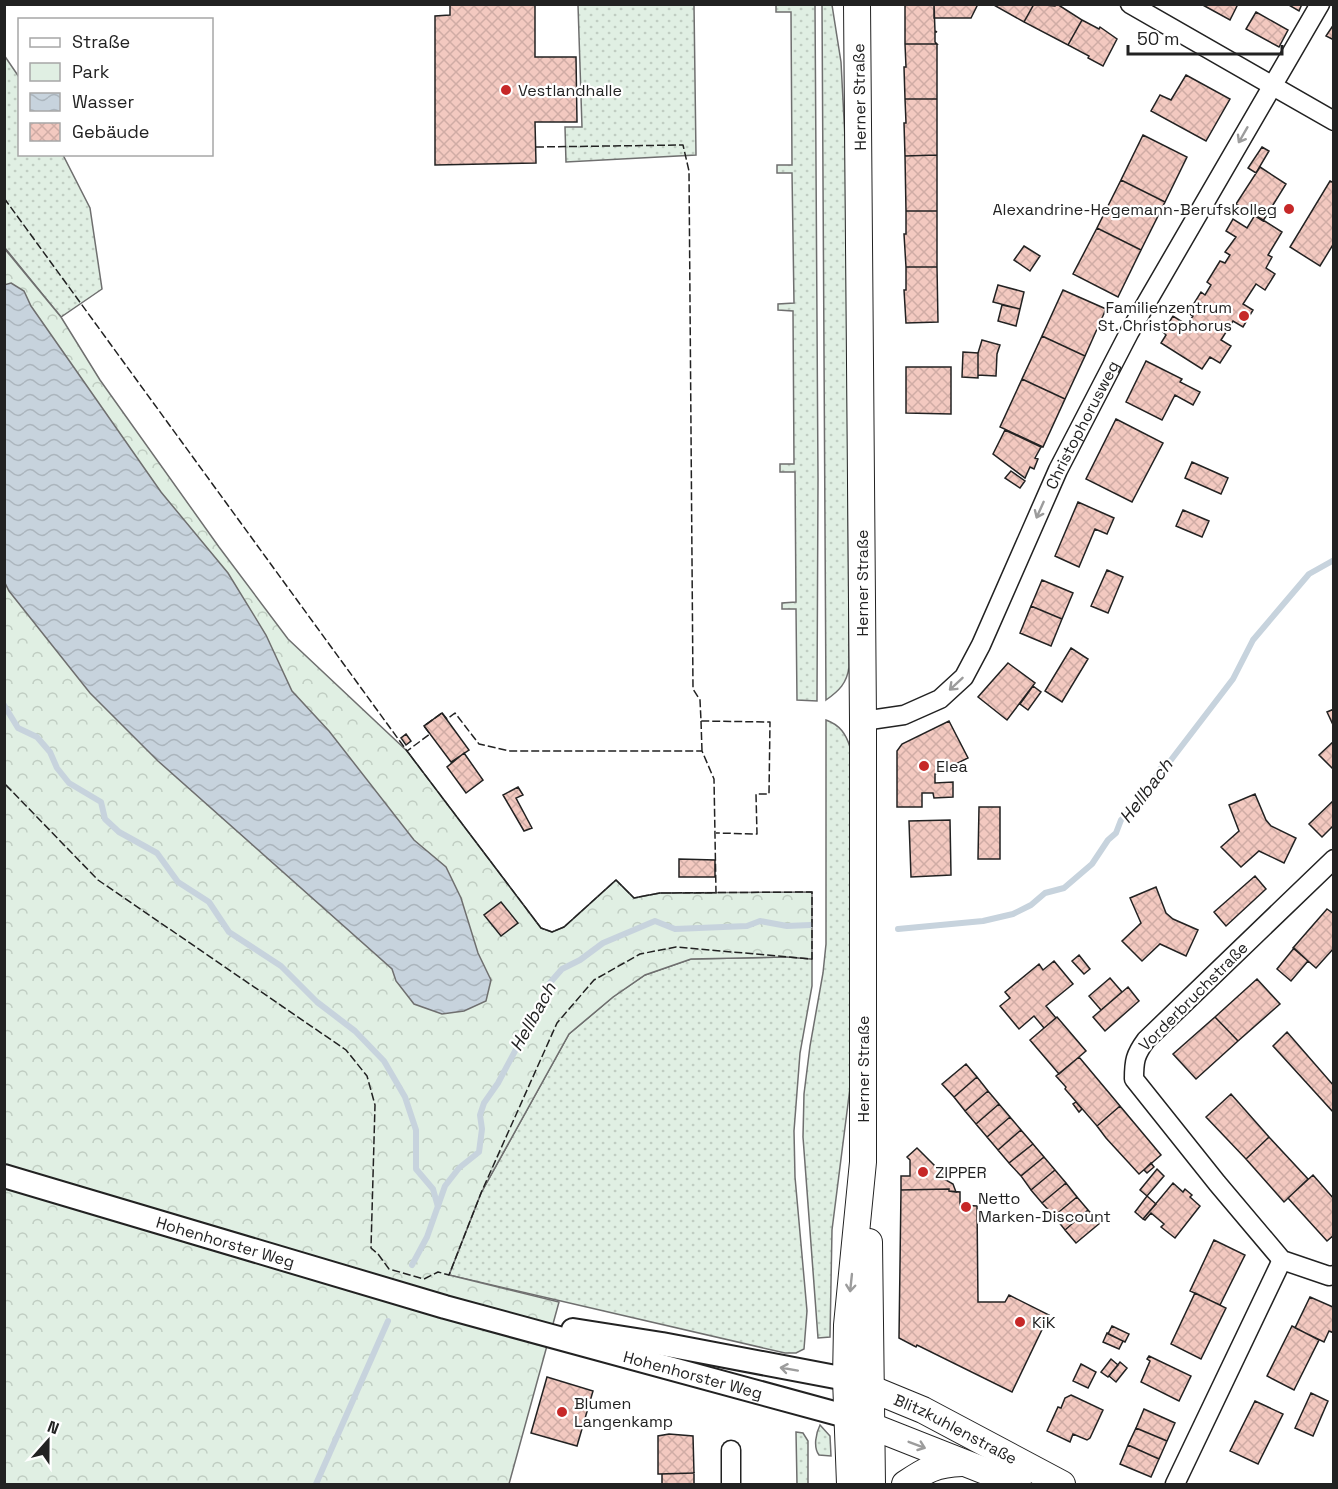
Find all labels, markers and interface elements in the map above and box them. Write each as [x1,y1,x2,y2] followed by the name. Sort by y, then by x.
[18,18,213,156] legend
[1128,18,1282,56] scale bar
[1137,27,1179,50] text: 50 m
[72,30,130,53] text: Straße
[848,43,871,151] street label: Herner Straße
[72,60,110,83] text: Park
[518,80,622,101] place label: Vestlandhalle
[499,83,513,97] marker: Vestlandhalle
[72,90,134,113] text: Wasser
[72,120,150,143] text: Gebäude
[1237,127,1249,144] one-way arrow
[992,199,1277,220] place label: Alexandrine-Hegemann-Berufskolleg
[1282,202,1296,216] marker: Alexandrine-Hegemann-Berufskolleg
[1098,297,1232,336] place label: Familienzentrum St. Christophorus
[1237,309,1251,323] marker: Familienzentrum St. Christophorus
[1041,357,1124,493] street label: Christophorusweg
[1034,500,1045,518] one-way arrow
[852,529,873,637] street label: Herner Straße
[948,677,963,692] one-way arrow
[1114,753,1178,827] water label: Hellbach
[936,756,968,777] place label: Elea
[917,759,931,773] marker: Elea
[1134,937,1253,1056] street label: Vorderbruchstraße
[504,978,561,1055] water label: Hellbach
[853,1015,874,1123] street label: Herner Straße
[935,1162,986,1183] place label: ZIPPER
[916,1165,930,1179] marker: ZIPPER
[978,1188,1111,1227] place label: Netto Marken-Discount
[959,1200,973,1214] marker: Netto Marken-Discount
[154,1212,297,1273] street label: Hohenhorster Weg
[845,1272,856,1292] one-way arrow
[1032,1312,1056,1333] place label: KiK
[1013,1315,1027,1329] marker: KiK
[621,1346,765,1404] street label: Hohenhorster Weg
[780,1363,799,1374] one-way arrow
[891,1389,1021,1469] street label: Blitzkuhlenstraße
[574,1393,673,1432] place label: Blumen Langenkamp
[555,1405,569,1419] marker: Blumen Langenkamp
[18,1411,78,1471] north arrow
[44,1416,62,1439] text: N
[908,1440,926,1451] one-way arrow

